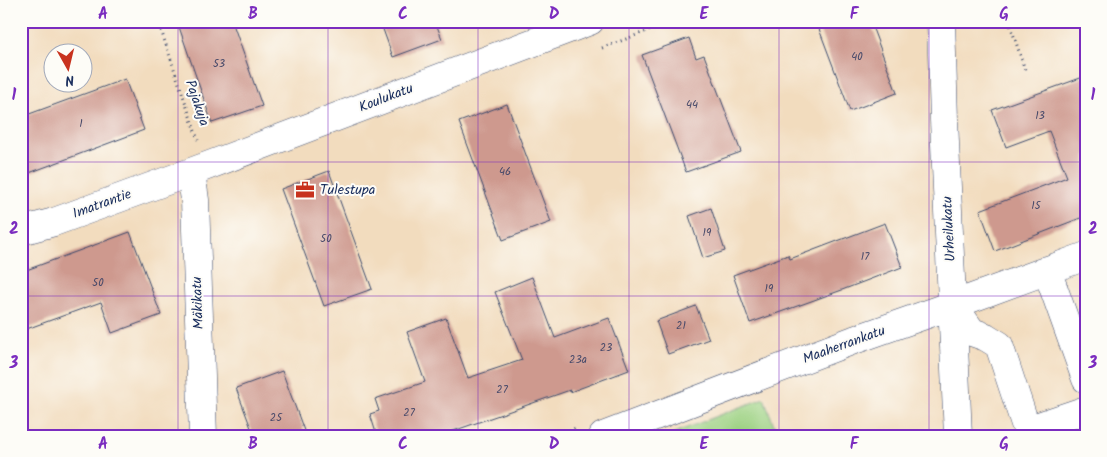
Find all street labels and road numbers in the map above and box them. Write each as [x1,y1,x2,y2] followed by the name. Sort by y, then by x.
[179,77,215,129] street label: Pajakuja
[356,77,417,118] street label: Koulukatu
[69,183,135,225] street label: Imatrantie
[936,195,962,262] street label: Urheilukatu
[186,276,210,330] street label: Mäkikatu
[800,320,889,370] street label: Maaherrankatu

